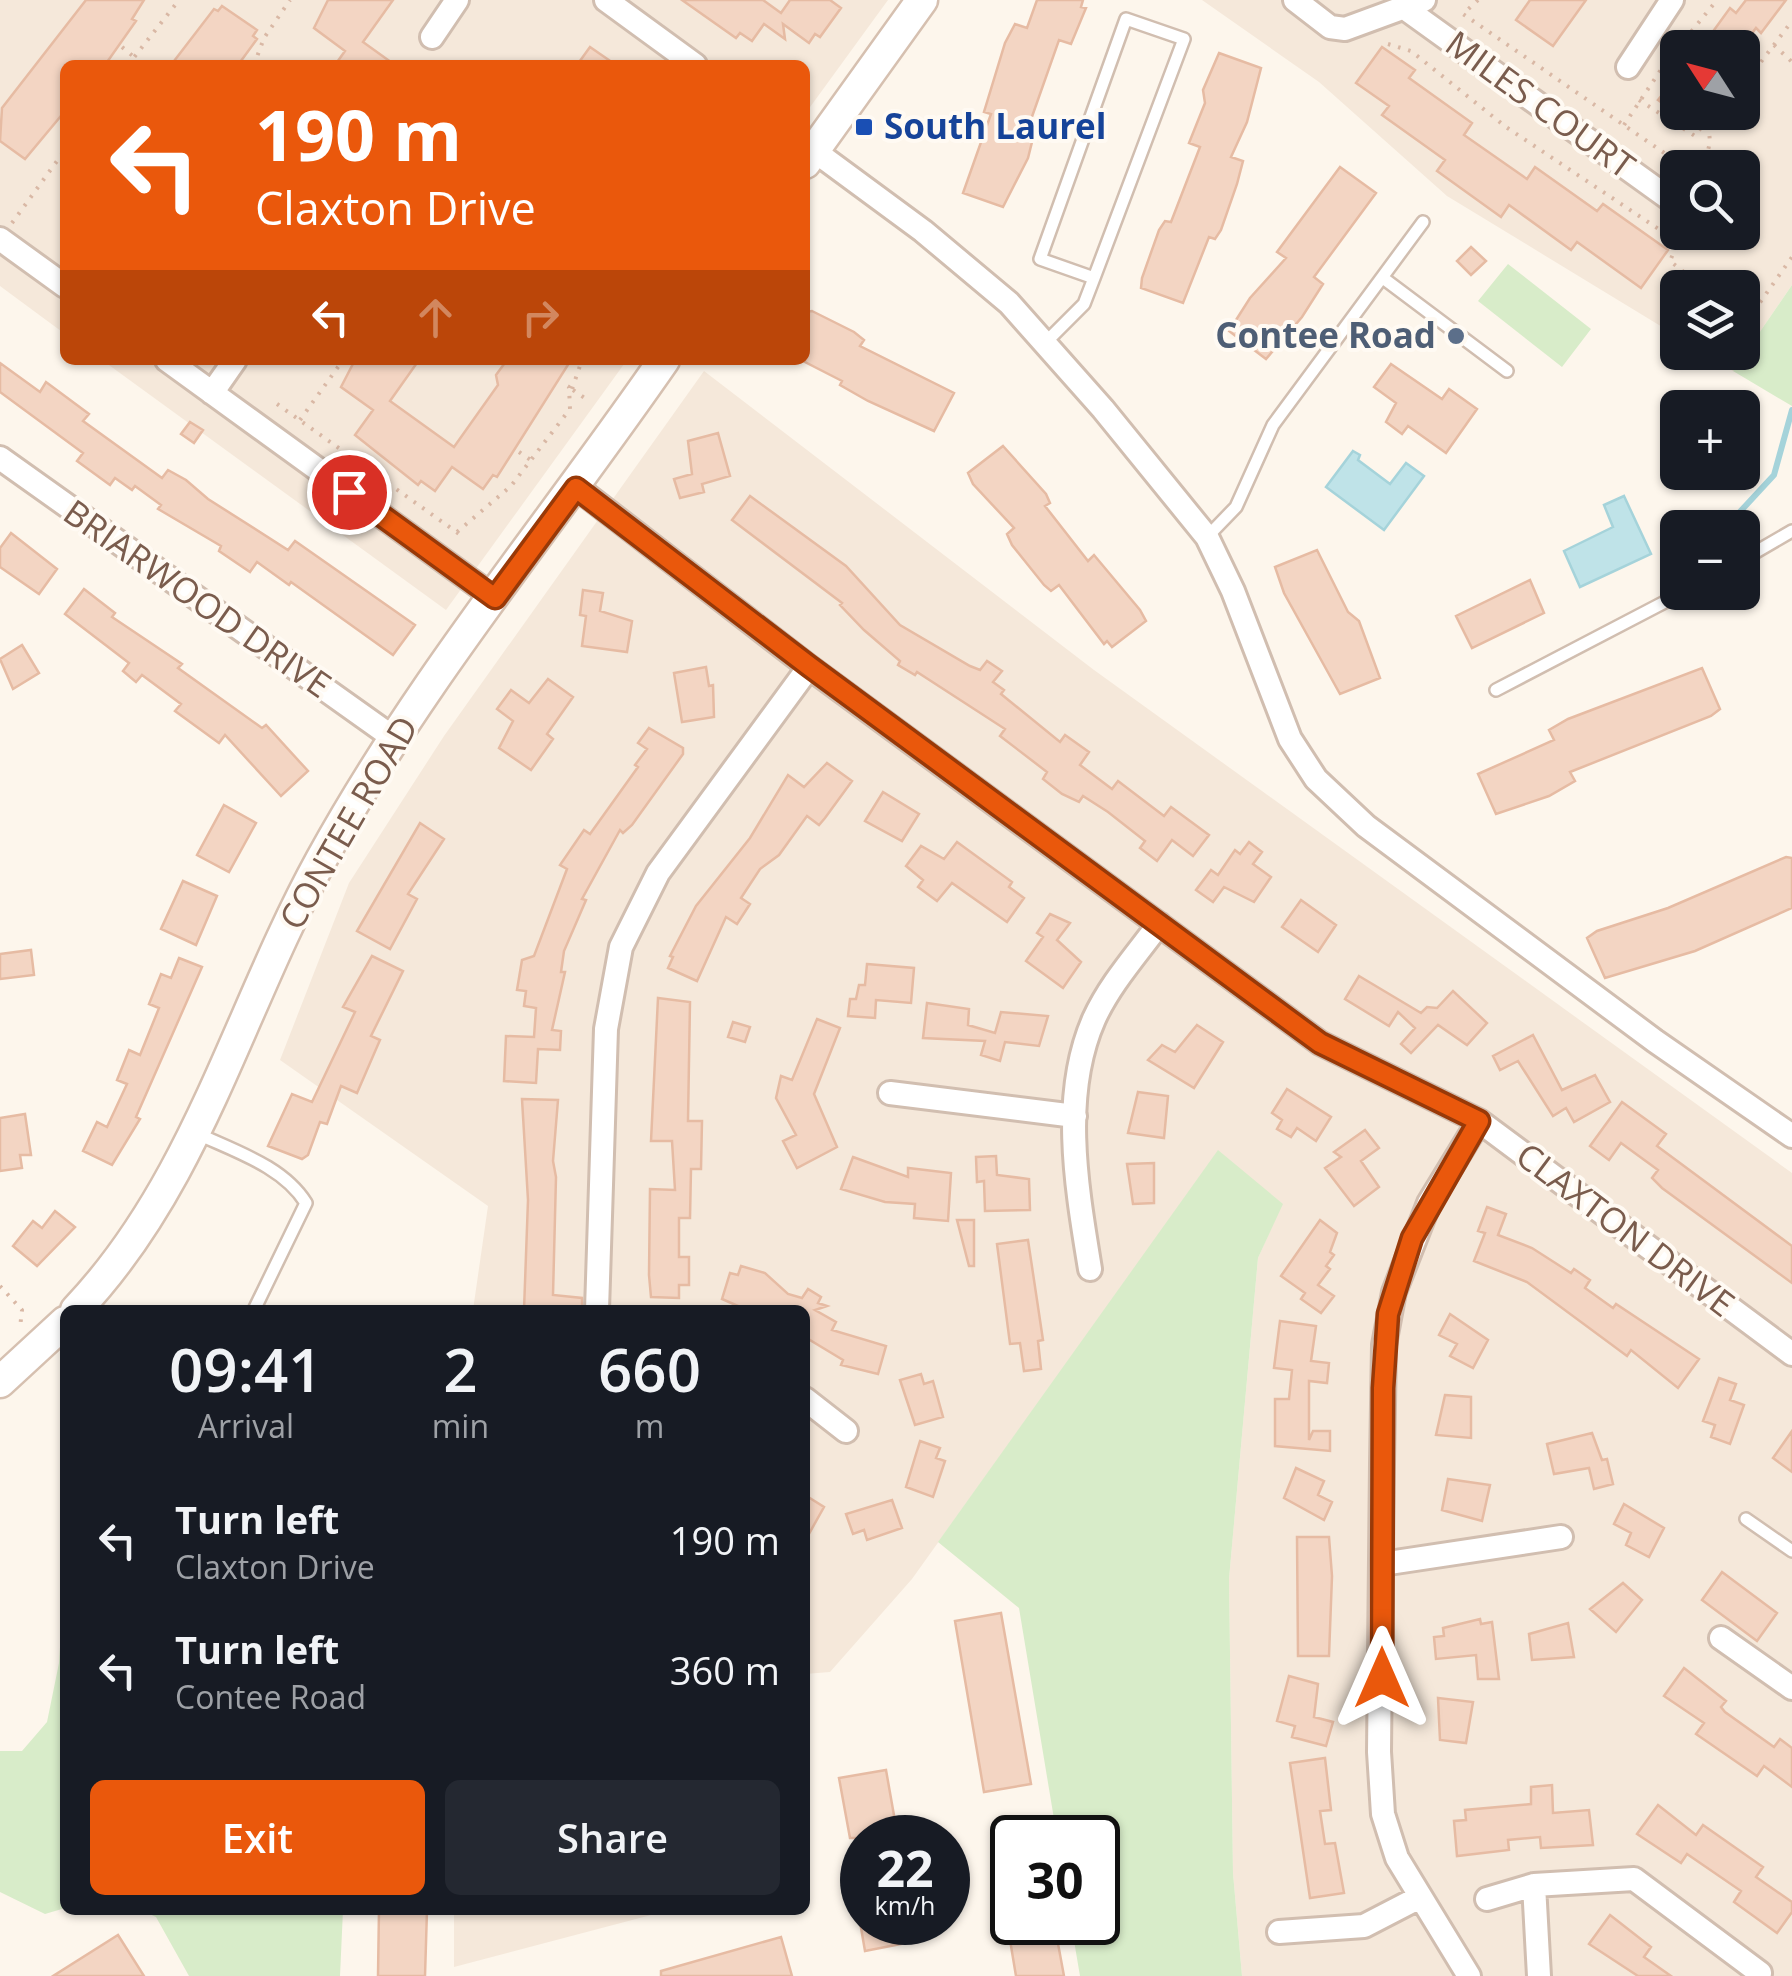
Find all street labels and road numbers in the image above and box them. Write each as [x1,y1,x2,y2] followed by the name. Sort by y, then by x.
[1437,19,1645,188] street label: MILES COURT
[55,488,341,708] street label: BRIARWOOD DRIVE
[268,707,428,938] street label: CONTEE ROAD
[1507,1131,1745,1326] street label: CLAXTON DRIVE

